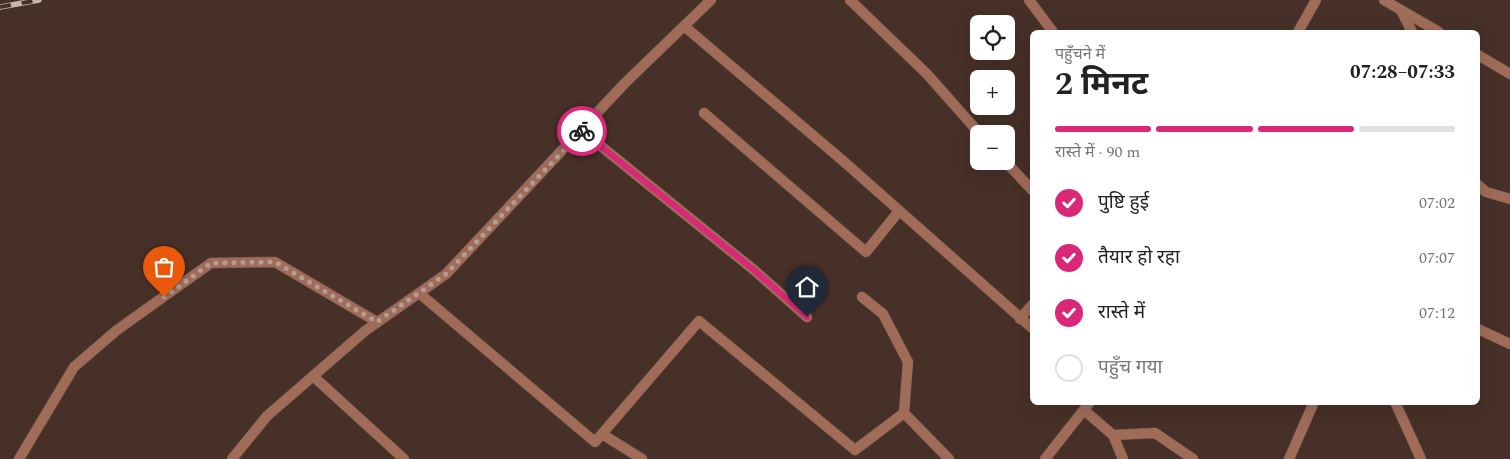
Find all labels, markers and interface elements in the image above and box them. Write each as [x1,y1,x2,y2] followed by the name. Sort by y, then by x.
[970,15,1015,170] map controls
[970,15,1015,60] button: locate
[1055,42,1105,66] text: पहुँचने में
[1350,58,1455,87] text: 07:28–07:33
[1055,60,1148,109] text: 2 मिनट
[970,70,1015,115] button: +
[557,106,607,156] courier
[568,117,596,145] icon: bike
[970,125,1015,170] button: −
[1055,140,1140,164] text: रास्ते में · 90 m
[1098,188,1149,217] text: पुष्टि हुई
[1055,189,1083,217] icon: check
[1419,191,1455,215] text: 07:02
[1098,243,1180,272] text: तैयार हो रहा
[1055,244,1083,272] icon: check
[143,246,185,297] pin
[1419,246,1455,270] text: 07:07
[150,253,178,281] icon: bag
[786,266,828,317] pin
[793,273,821,301] icon: home
[1098,298,1145,327] text: रास्ते में
[1055,299,1083,327] icon: check
[1419,301,1455,325] text: 07:12
[1098,353,1162,382] text: पहुँच गया

